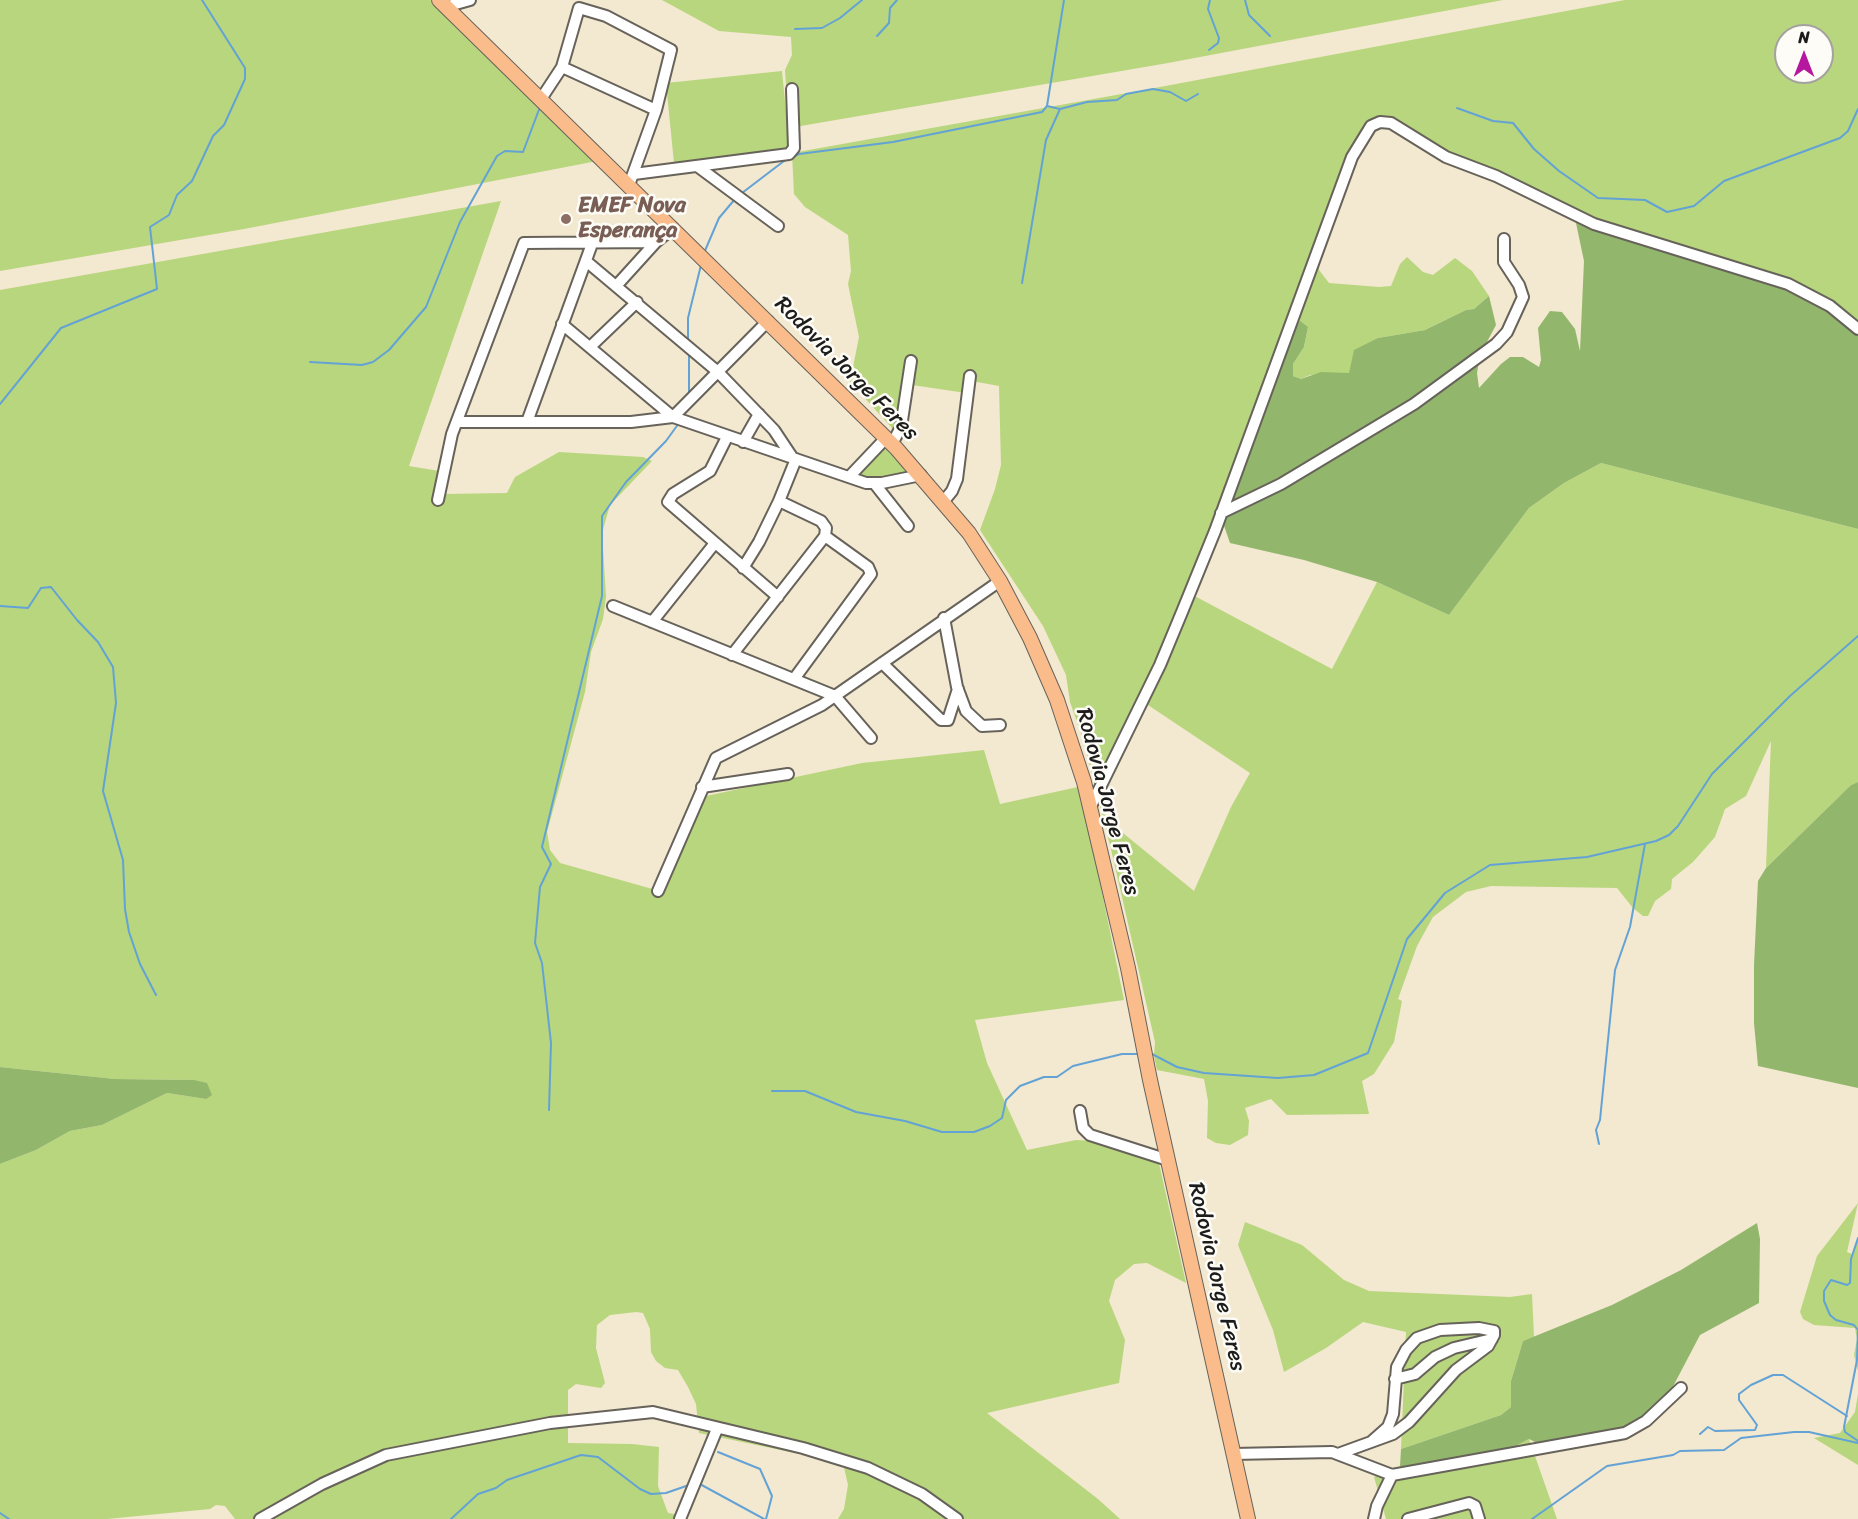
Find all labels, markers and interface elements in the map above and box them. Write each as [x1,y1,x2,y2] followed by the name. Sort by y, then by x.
[1798,23,1810,52] text: N
[1774,24,1834,84] north arrow
[578,193,686,244] place label: EMEF Nova Esperança
[559,212,573,226] marker: EMEF Nova Esperança
[769,292,923,446] street label: Rodovia Jorge Feres
[1069,705,1145,899] street label: Rodovia Jorge Feres
[1181,1180,1251,1374] street label: Rodovia Jorge Feres

